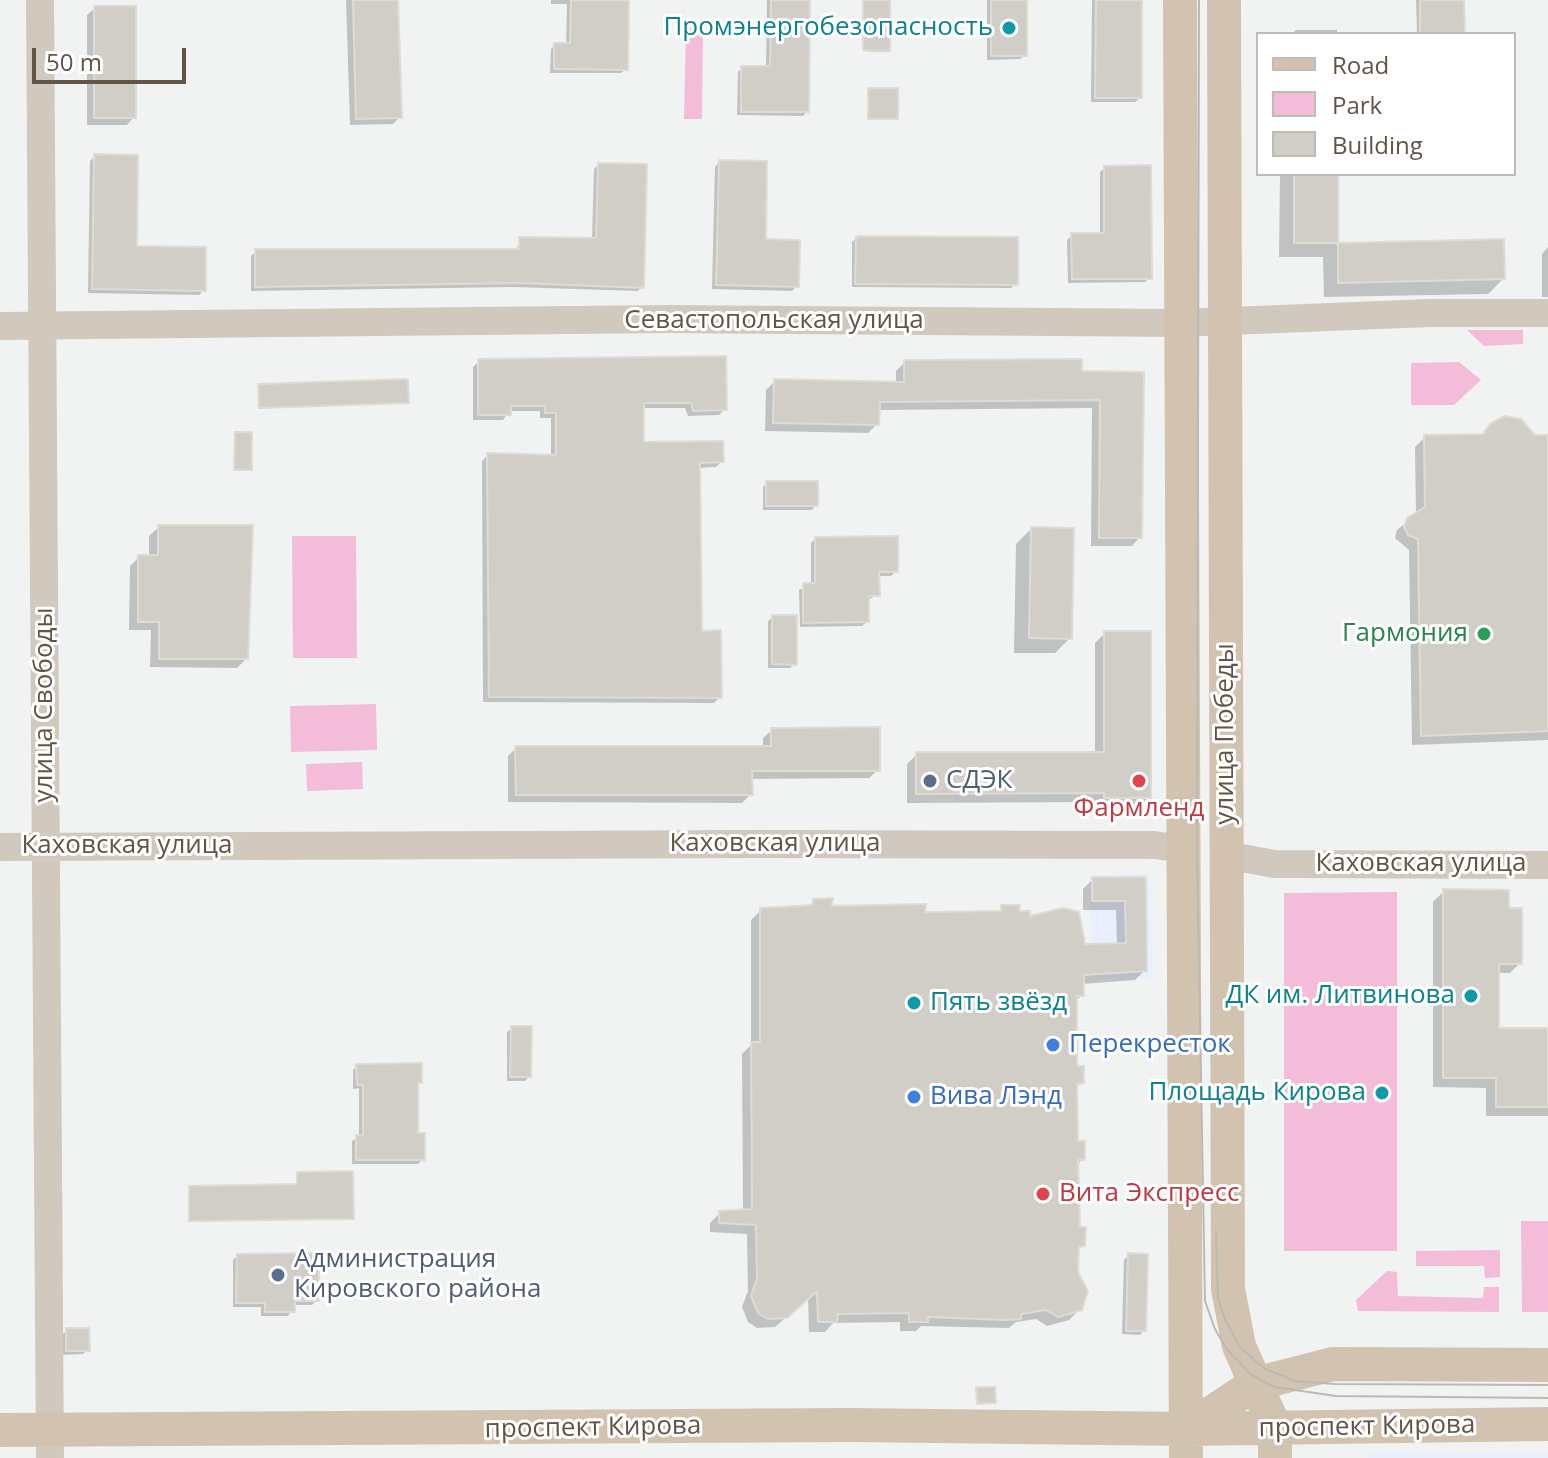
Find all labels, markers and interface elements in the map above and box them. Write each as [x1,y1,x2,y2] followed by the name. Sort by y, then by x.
[663,12,993,44] place label: Промэнергобезопасность
[1000,19,1018,37] marker: Промэнергобезопасность
[36,32,190,82] scale bar
[1256,32,1516,176] legend
[46,45,102,78] text: 50 m
[1332,48,1389,81] text: Road
[1332,88,1382,121] text: Park
[1332,128,1423,161] text: Building
[624,305,924,337] street label: Севастопольская улица
[29,608,61,802] street label: улица Свободы
[1342,618,1468,650] place label: Гармония
[1475,625,1493,643] marker: Гармония
[1210,643,1242,825] street label: улица Победы
[946,765,1012,797] place label: СДЭК
[921,772,939,790] marker: СДЭК
[1130,772,1148,790] marker: Фармленд
[1073,793,1205,825] place label: Фармленд
[669,828,881,860] street label: Каховская улица
[21,830,233,862] street label: Каховская улица
[1315,848,1527,880] street label: Каховская улица
[1225,980,1455,1012] place label: ДК им. Литвинова
[930,987,1067,1019] place label: Пять звёзд
[1462,987,1480,1005] marker: ДК им. Литвинова
[905,994,923,1012] marker: Пять звёзд
[1069,1029,1231,1061] place label: Перекресток
[1044,1036,1062,1054] marker: Перекресток
[1148,1077,1366,1109] place label: Площадь Кирова
[930,1081,1062,1113] place label: Вива Лэнд
[1373,1084,1391,1102] marker: Площадь Кирова
[905,1088,923,1106] marker: Вива Лэнд
[1059,1178,1240,1210] place label: Вита Экспресс
[1034,1185,1052,1203] marker: Вита Экспресс
[294,1244,541,1306] place label: Администрация Кировского района
[269,1266,287,1284] marker: Администрация Кировского района
[1258,1410,1476,1444] street label: проспект Кирова
[484,1411,702,1445] street label: проспект Кирова

